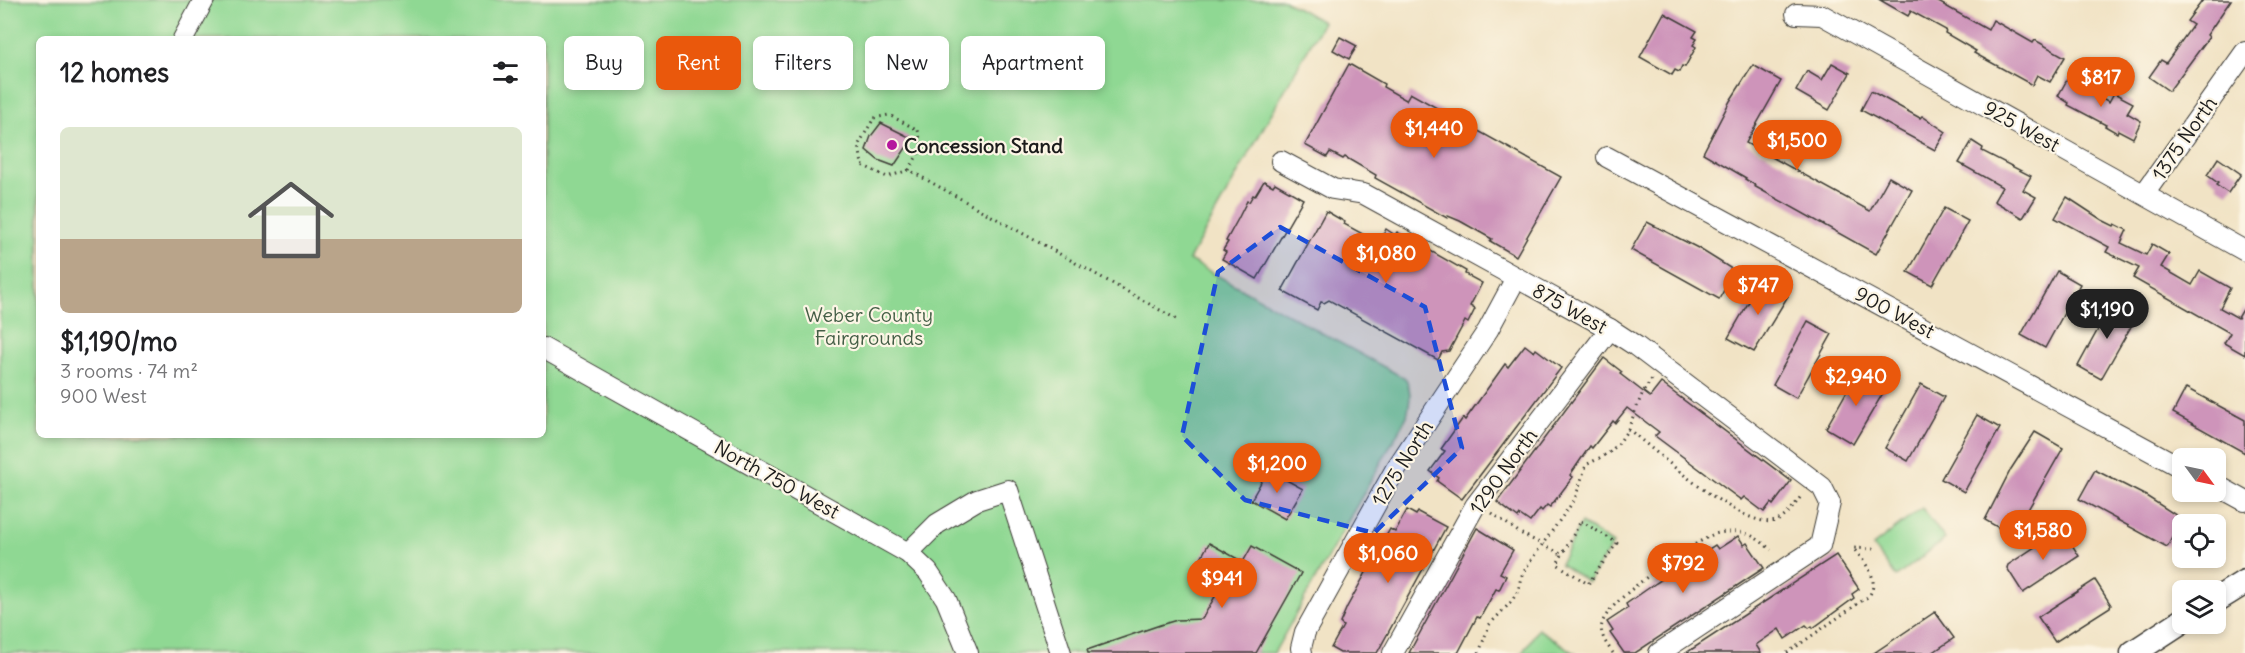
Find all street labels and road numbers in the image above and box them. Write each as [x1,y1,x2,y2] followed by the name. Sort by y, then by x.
[2146,91,2222,185] street label: 1375 North
[1980,95,2064,157] street label: 925 West
[1528,277,1612,339] street label: 875 West
[1851,281,1939,343] street label: 900 West
[1366,416,1438,510] street label: 1275 North
[1464,423,1542,519] street label: 1290 North
[710,434,844,524] street label: North 750 West

